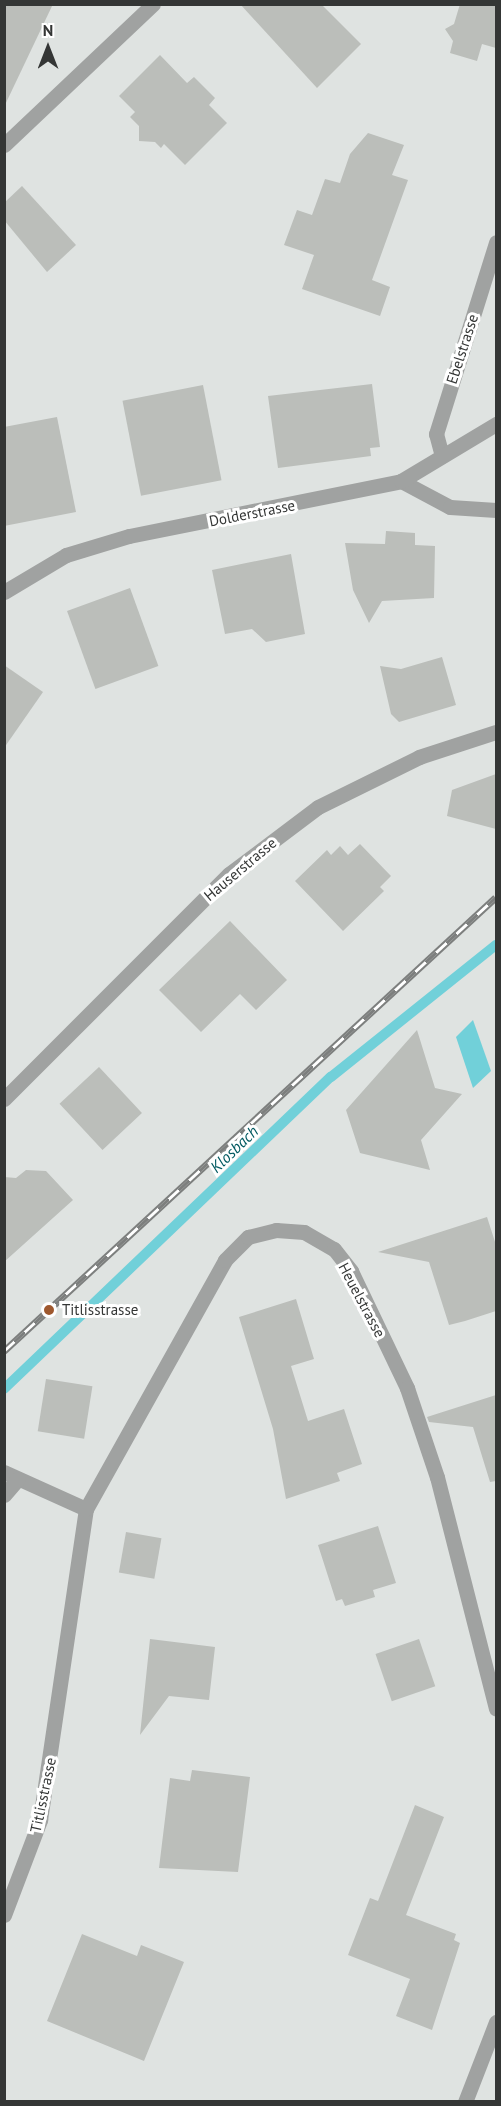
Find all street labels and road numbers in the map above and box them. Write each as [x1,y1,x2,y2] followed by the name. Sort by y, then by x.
[442,312,482,386] street label: Ebelstrasse
[207,496,297,530] street label: Dolderstrasse
[200,834,280,904] street label: Hauserstrasse
[335,1260,389,1340] street label: Heuelstrasse
[26,1756,60,1834] street label: Titlisstrasse

